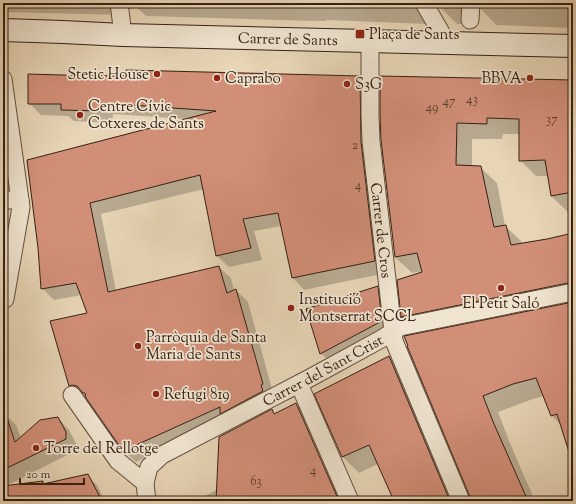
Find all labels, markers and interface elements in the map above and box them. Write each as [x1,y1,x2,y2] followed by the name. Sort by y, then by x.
[369,25,459,46] place label: Plaça de Sants
[354,28,366,40] marker: Plaça de Sants
[238,29,338,52] street label: Carrer de Sants
[67,65,149,86] place label: Stetic House
[152,69,162,79] marker: Stetic House
[225,69,281,90] place label: Caprabo
[481,69,522,90] place label: BBVA
[212,73,222,83] marker: Caprabo
[525,73,535,83] marker: BBVA
[355,75,382,96] place label: S3G
[342,79,352,89] marker: S3G
[466,91,478,109] house number: 43
[442,93,456,111] house number: 47
[88,97,204,135] place label: Centre Cívic Cotxeres de Sants
[426,99,438,117] house number: 49
[75,110,85,120] marker: Centre Cívic Cotxeres de Sants
[546,111,558,129] house number: 37
[352,137,358,155] house number: 2
[355,177,362,195] house number: 4
[364,182,396,279] street label: Carrer de Cros
[496,283,506,293] marker: El Petit Saló
[299,290,416,328] place label: Institució Montserrat SCCL
[463,294,539,315] place label: El Petit Saló
[286,303,296,313] marker: Institució Montserrat SCCL
[146,328,267,366] place label: Parròquia de Santa Maria de Sants
[260,331,388,413] street label: Carrer del Sant Crist
[133,341,143,351] marker: Parròquia de Santa Maria de Sants
[164,385,230,406] place label: Refugi 819
[151,389,161,399] marker: Refugi 819
[44,439,158,460] place label: Torre del Rellotge
[31,443,41,453] marker: Torre del Rellotge
[20,460,84,486] scale bar
[310,462,317,480] house number: 4
[26,466,51,484] text: 20 m
[250,473,262,491] house number: 63

